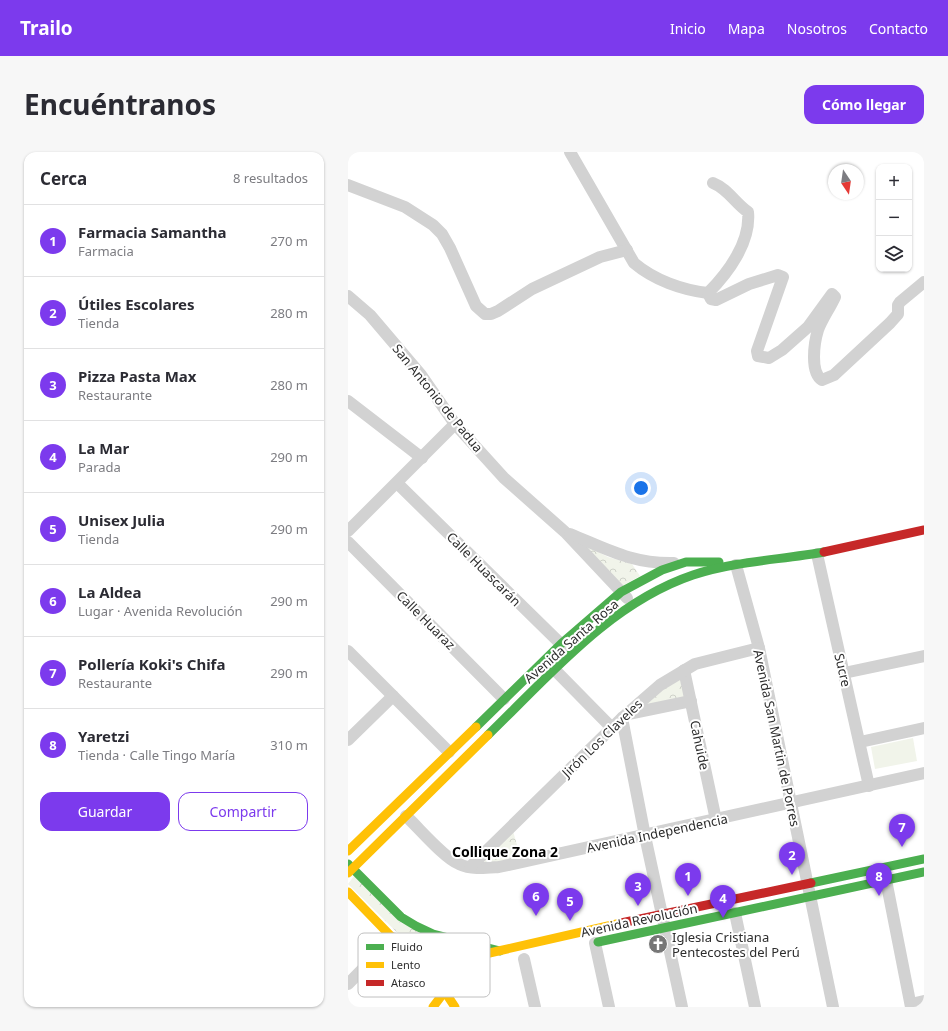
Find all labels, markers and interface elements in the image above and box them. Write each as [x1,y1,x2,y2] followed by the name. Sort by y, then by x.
[20,15,73,41] text: Trailo
[670,19,706,38] text: Inicio
[728,19,765,38] text: Mapa
[787,19,847,38] text: Nosotros
[869,19,928,38] text: Contacto
[24,85,216,123] text: Encuéntranos
[804,85,924,124] button: Cómo llegar
[828,164,864,200] north arrow
[876,164,912,272] map controls
[876,164,912,200] button: +
[40,167,87,190] text: Cerca
[233,169,308,187] text: 8 resultados
[876,200,912,236] button: −
[78,222,227,242] text: Farmacia Samantha
[49,232,57,250] text: 1
[270,232,308,250] text: 270 m
[876,236,912,272] button: layers
[78,242,134,260] text: Farmacia
[78,294,195,314] text: Útiles Escolares
[49,304,57,322] text: 2
[270,304,308,322] text: 280 m
[78,314,119,332] text: Tienda
[389,340,487,456] street label: San Antonio de Padua
[78,366,197,386] text: Pizza Pasta Max
[49,376,57,394] text: 3
[270,376,308,394] text: 280 m
[78,386,152,404] text: Restaurante
[78,438,129,458] text: La Mar
[49,448,57,466] text: 4
[270,448,308,466] text: 290 m
[78,458,121,476] text: Parada
[631,478,651,498] your location
[78,510,165,530] text: Unisex Julia
[49,520,57,538] text: 5
[270,520,308,538] text: 290 m
[443,528,525,610] street label: Calle Huascarán
[78,530,119,548] text: Tienda
[78,582,142,602] text: La Aldea
[393,587,459,653] street label: Calle Huaraz
[49,592,57,610] text: 6
[270,592,308,610] text: 290 m
[520,595,622,687] street label: Avenida Santa Rosa
[78,602,243,620] text: Lugar · Avenida Revolución
[749,648,805,828] street label: Avenida San Martin de Porres
[830,651,856,689] street label: Sucre
[78,654,225,674] text: Pollería Koki's Chifa
[49,664,57,682] text: 7
[270,664,308,682] text: 290 m
[78,674,152,692] text: Restaurante
[556,695,646,782] street label: Jirón Los Claveles
[686,719,714,771] street label: Cahuide
[78,726,129,746] text: Yaretzi
[49,736,57,754] text: 8
[270,736,308,754] text: 310 m
[78,746,235,764] text: Tienda · Calle Tingo María
[40,792,170,831] button: Guardar
[178,792,308,831] button: Compartir
[585,809,729,857] street label: Avenida Independencia
[889,814,915,847] pin: 7
[452,842,558,861] district label: Collique Zona 2
[779,842,805,875] pin: 2
[675,863,701,896] pin: 1
[866,863,892,896] pin: 8
[625,873,651,906] pin: 3
[523,883,549,916] pin: 6
[710,885,736,918] pin: 4
[557,888,583,921] pin: 5
[579,899,699,941] street label: Avenida Revolución
[672,928,800,961] place label: Iglesia Cristiana Pentecostes del Perú
[358,933,490,997] legend
[647,933,669,955] church icon: Iglesia Cristiana Pentecostes del Perú
[391,939,423,954] text: Fluido
[391,957,421,972] text: Lento
[391,975,426,990] text: Atasco

